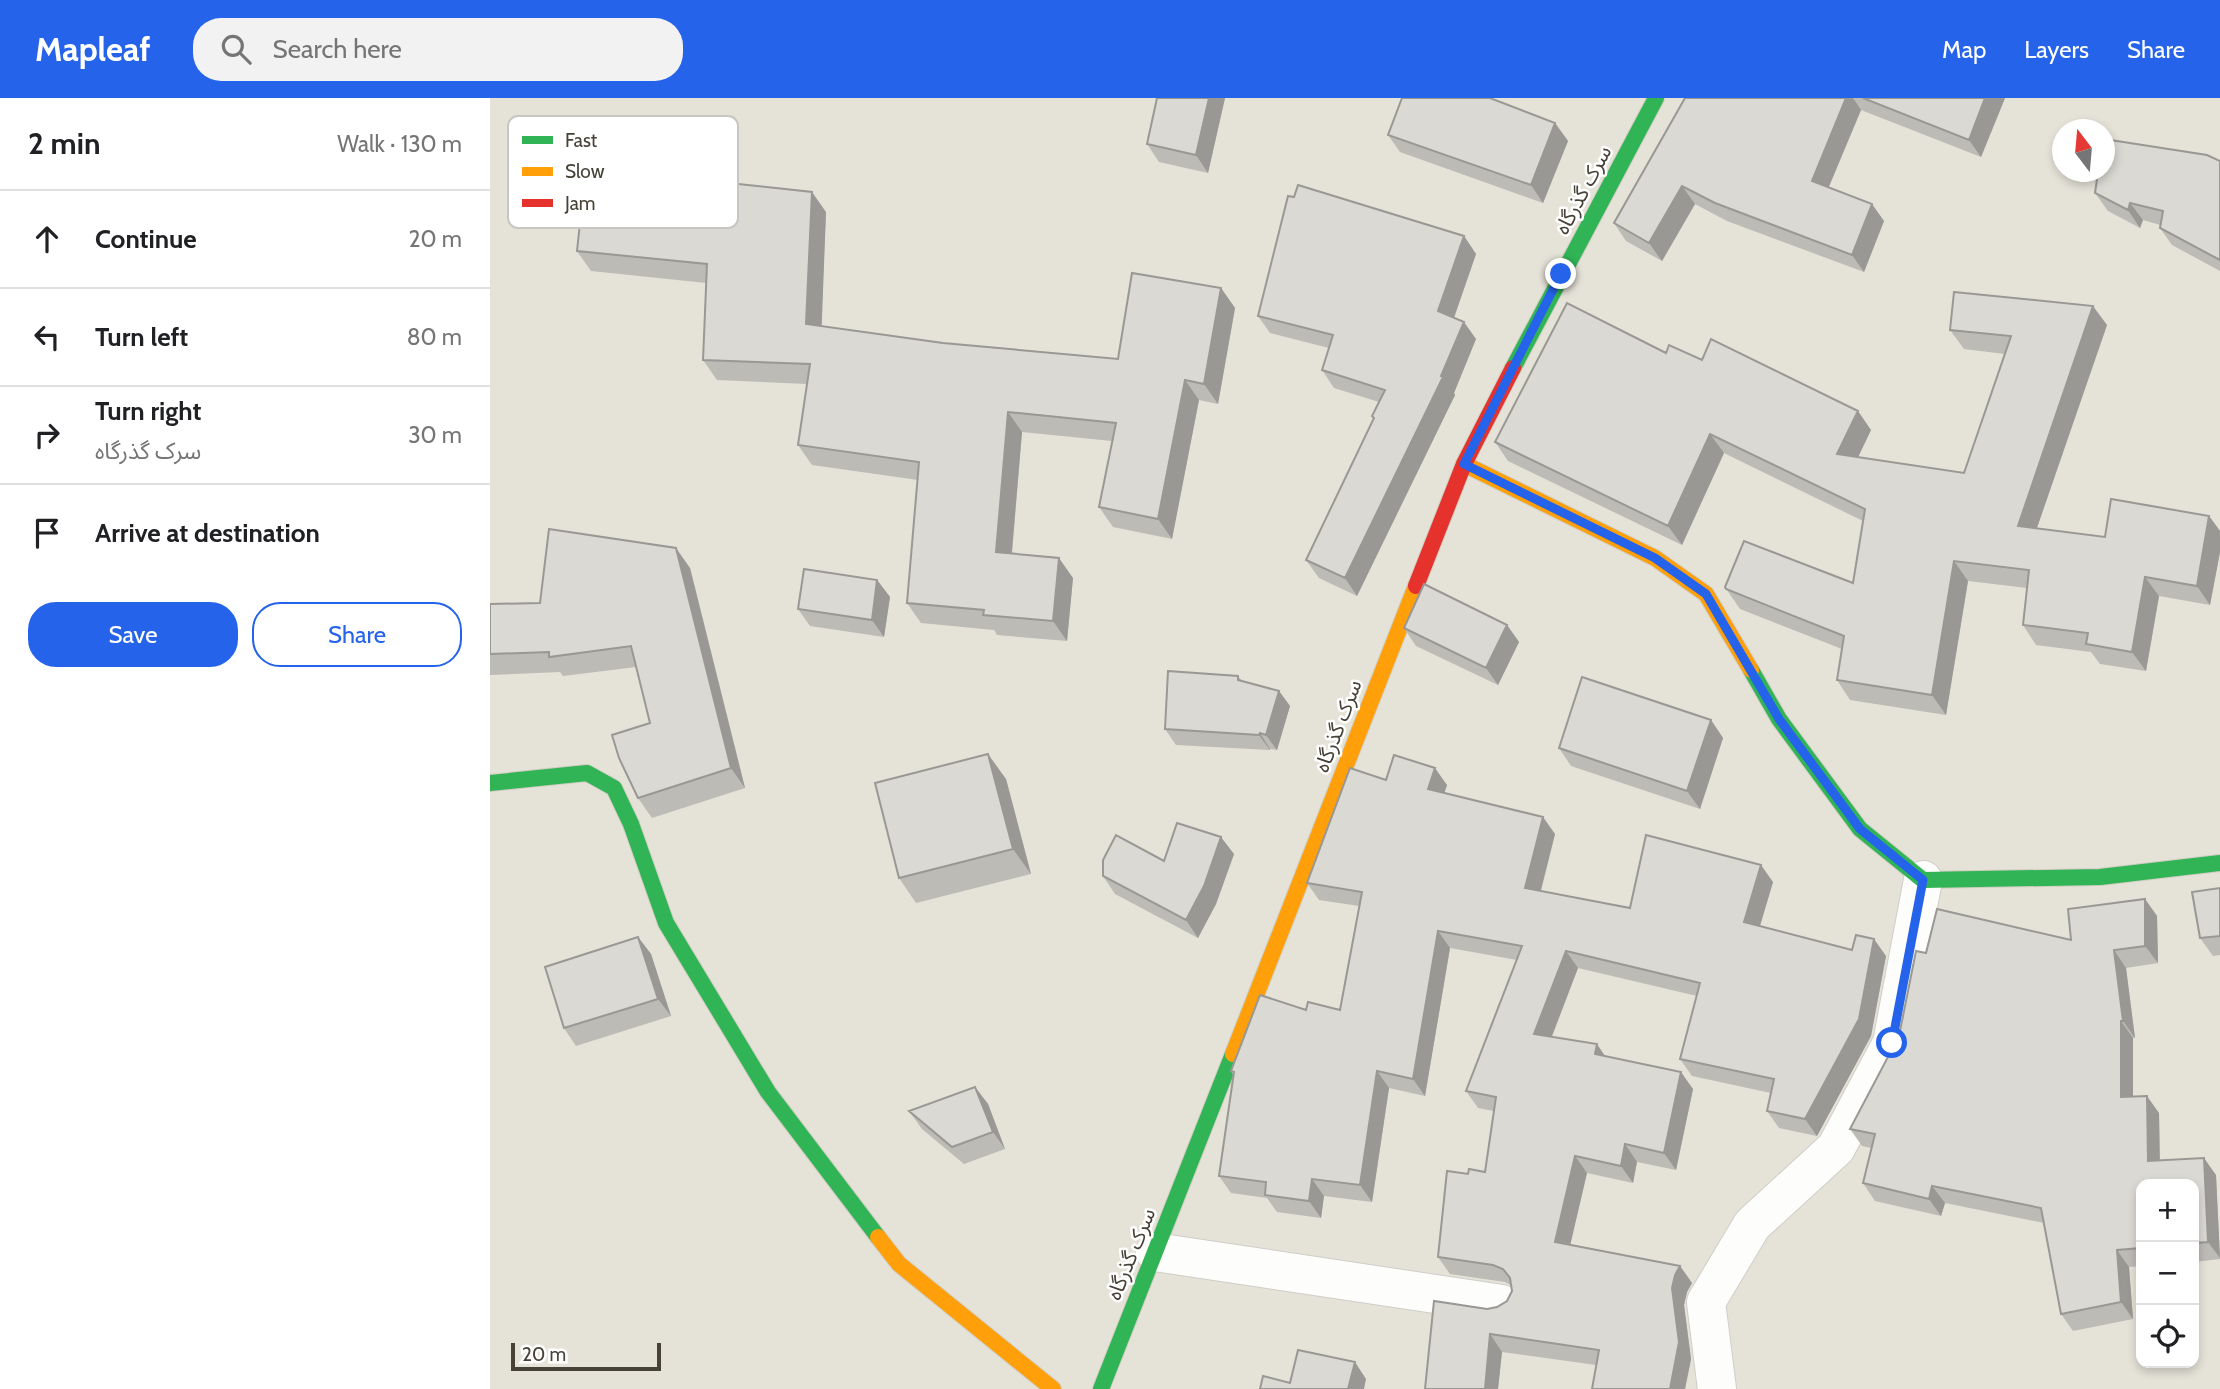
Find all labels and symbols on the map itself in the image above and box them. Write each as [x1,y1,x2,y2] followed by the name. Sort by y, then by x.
[508,116,738,228] legend
[2052,119,2115,182] north arrow
[565,129,598,152] text: Fast
[1549,141,1616,238] street label: سرک گذرگاه
[565,160,605,183] text: Slow
[564,192,595,215] text: Jam
[1545,258,1576,289] route end
[1308,676,1367,776] street label: سرک گذرگاه
[1876,1027,1907,1058] route start
[1101,1204,1160,1303] street label: سرک گذرگاه
[511,1340,662,1372] scale bar

